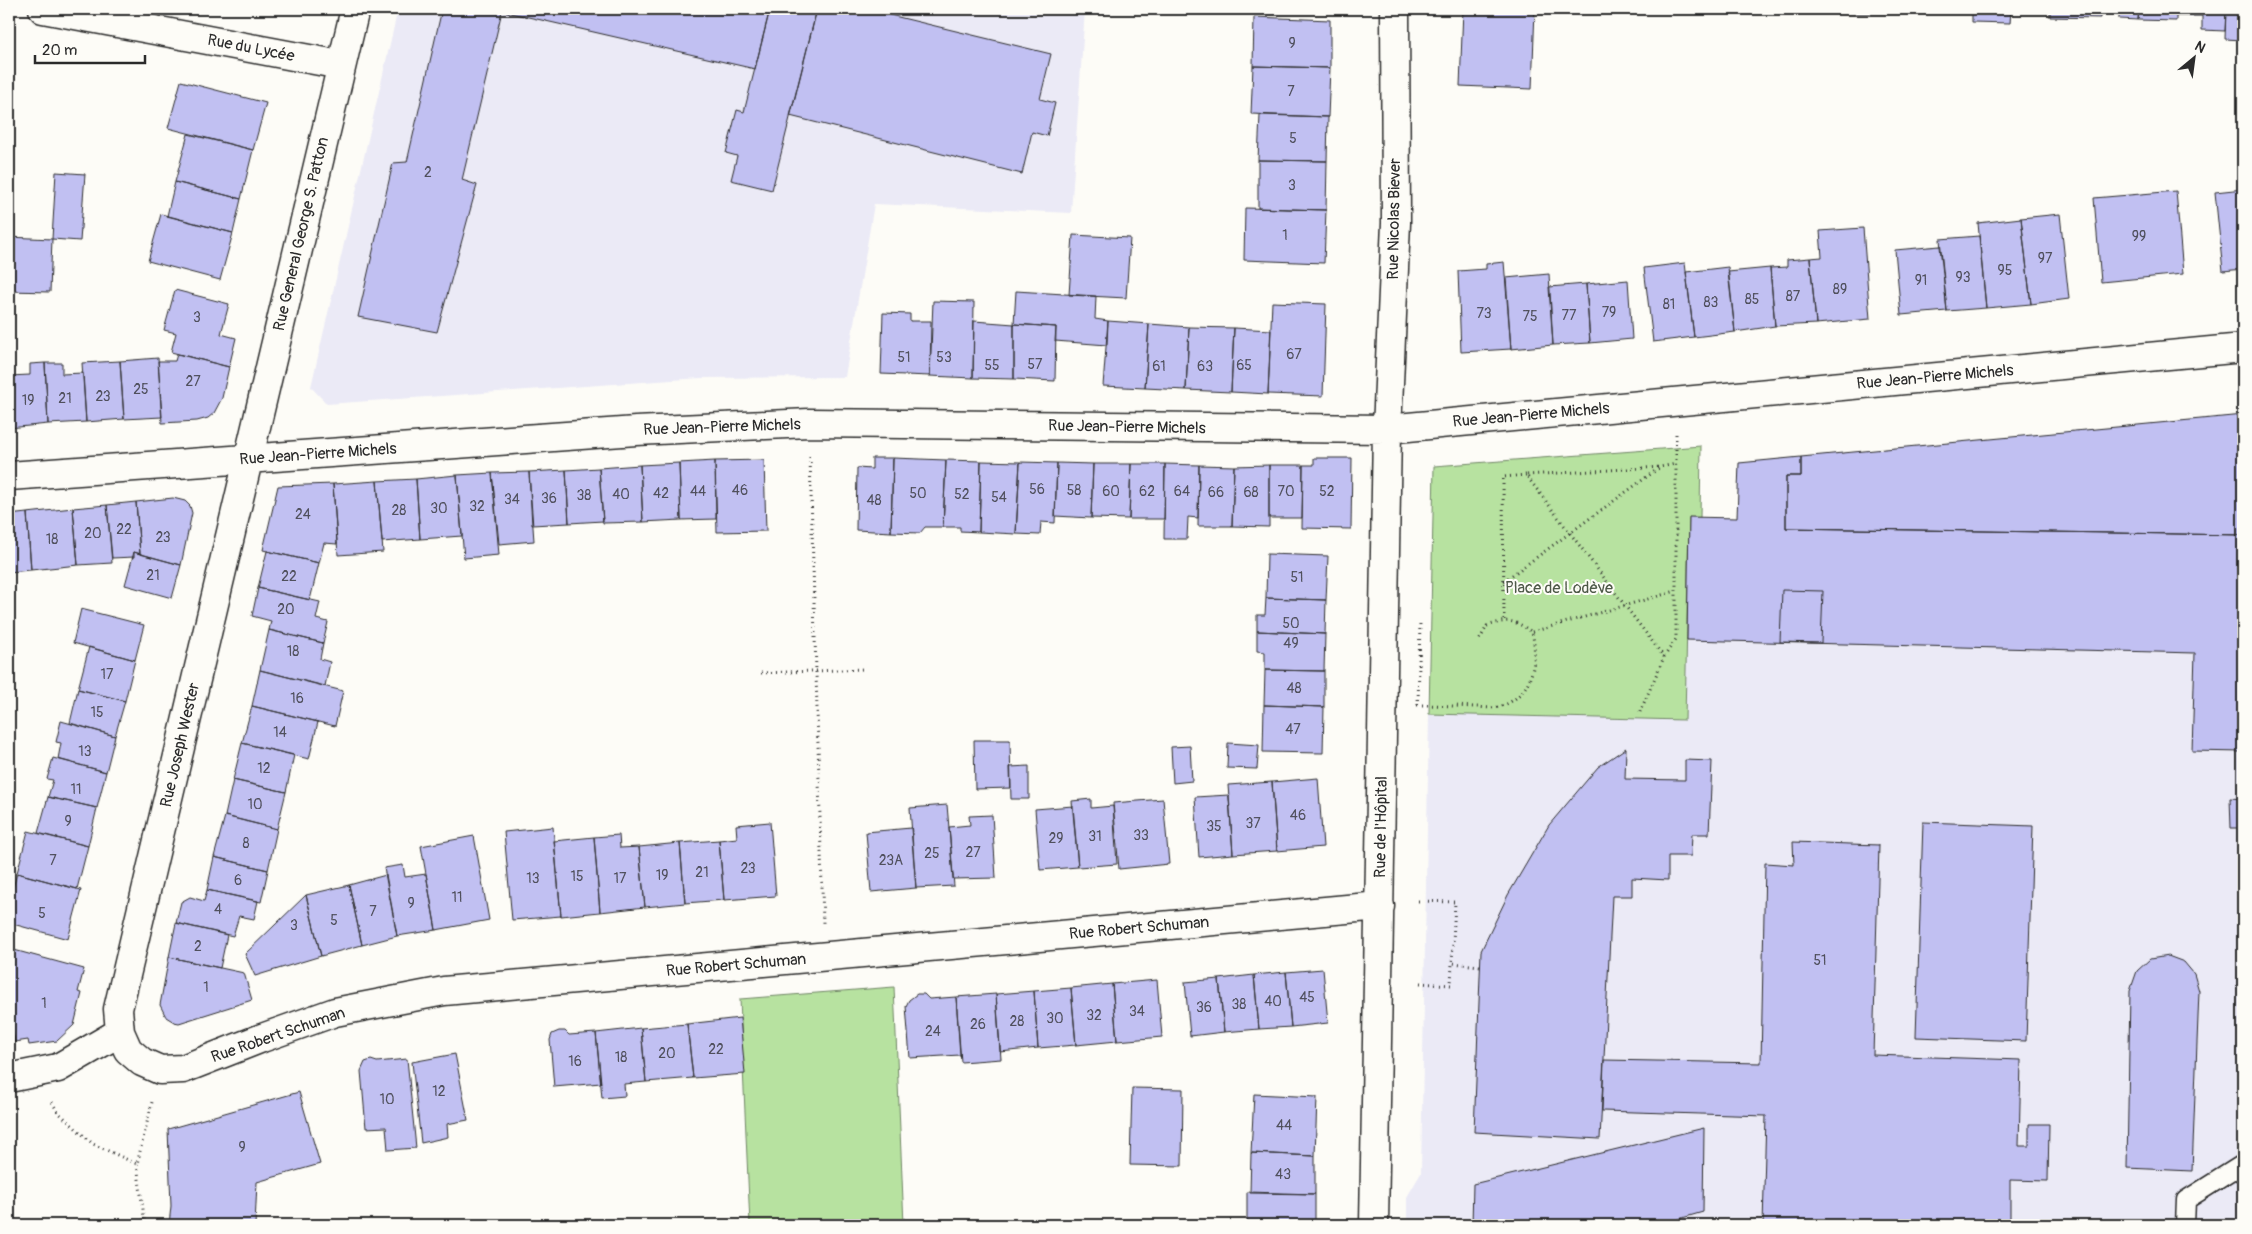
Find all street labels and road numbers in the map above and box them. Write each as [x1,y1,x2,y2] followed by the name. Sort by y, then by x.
[206,30,296,66] street label: Rue du Lycée
[269,135,333,333] street label: Rue General George S. Patton
[1383,158,1405,280] street label: Rue Nicolas Biever
[1856,360,2014,394] street label: Rue Jean-Pierre Michels
[1452,398,1610,432] street label: Rue Jean-Pierre Michels
[643,414,801,440] street label: Rue Jean-Pierre Michels
[1048,416,1206,438] street label: Rue Jean-Pierre Michels
[239,439,397,469] street label: Rue Jean-Pierre Michels
[156,680,204,809] street label: Rue Joseph Wester
[1370,776,1392,878] street label: Rue de l'Hôpital
[1068,912,1210,944] street label: Rue Robert Schuman
[665,949,807,981] street label: Rue Robert Schuman
[208,1003,348,1067] street label: Rue Robert Schuman

